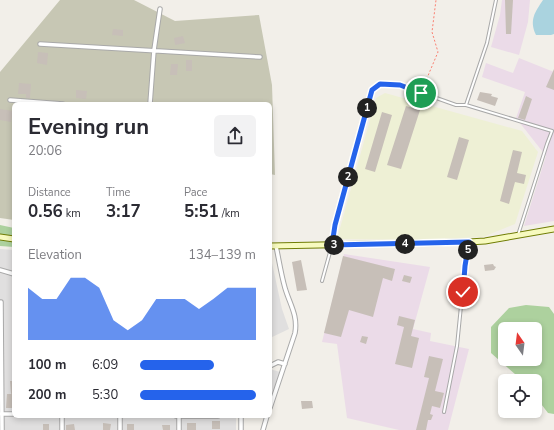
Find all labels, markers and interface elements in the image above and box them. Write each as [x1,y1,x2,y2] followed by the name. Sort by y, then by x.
[404,76,438,110] pin
[410,82,432,104] icon: arrive
[357,98,377,118] pin: 1
[364,100,370,115] text: 1
[28,112,149,142] text: Evening run
[214,115,256,157] button: share
[28,142,62,160] text: 20:06
[338,167,358,187] pin: 2
[345,169,351,184] text: 2
[28,185,71,200] text: Distance
[106,185,130,200] text: Time
[184,185,207,200] text: Pace
[28,200,63,223] text: 0.56
[106,200,141,223] text: 3:17
[184,200,219,223] text: 5:51
[63,206,81,221] text: km
[219,206,240,221] text: /km
[395,234,415,254] pin: 4
[324,235,344,255] pin: 3
[402,236,408,251] text: 4
[331,237,337,252] text: 3
[458,240,478,260] pin: 5
[465,242,471,257] text: 5
[28,246,82,264] text: Elevation
[188,246,256,264] text: 134–139 m
[446,275,480,309] pin
[452,281,474,303] icon: check
[498,322,542,366] north arrow
[498,322,542,418] map controls
[28,356,66,374] text: 100 m
[92,356,118,374] text: 6:09
[498,374,542,418] button: locate
[28,386,66,404] text: 200 m
[92,386,118,404] text: 5:30

